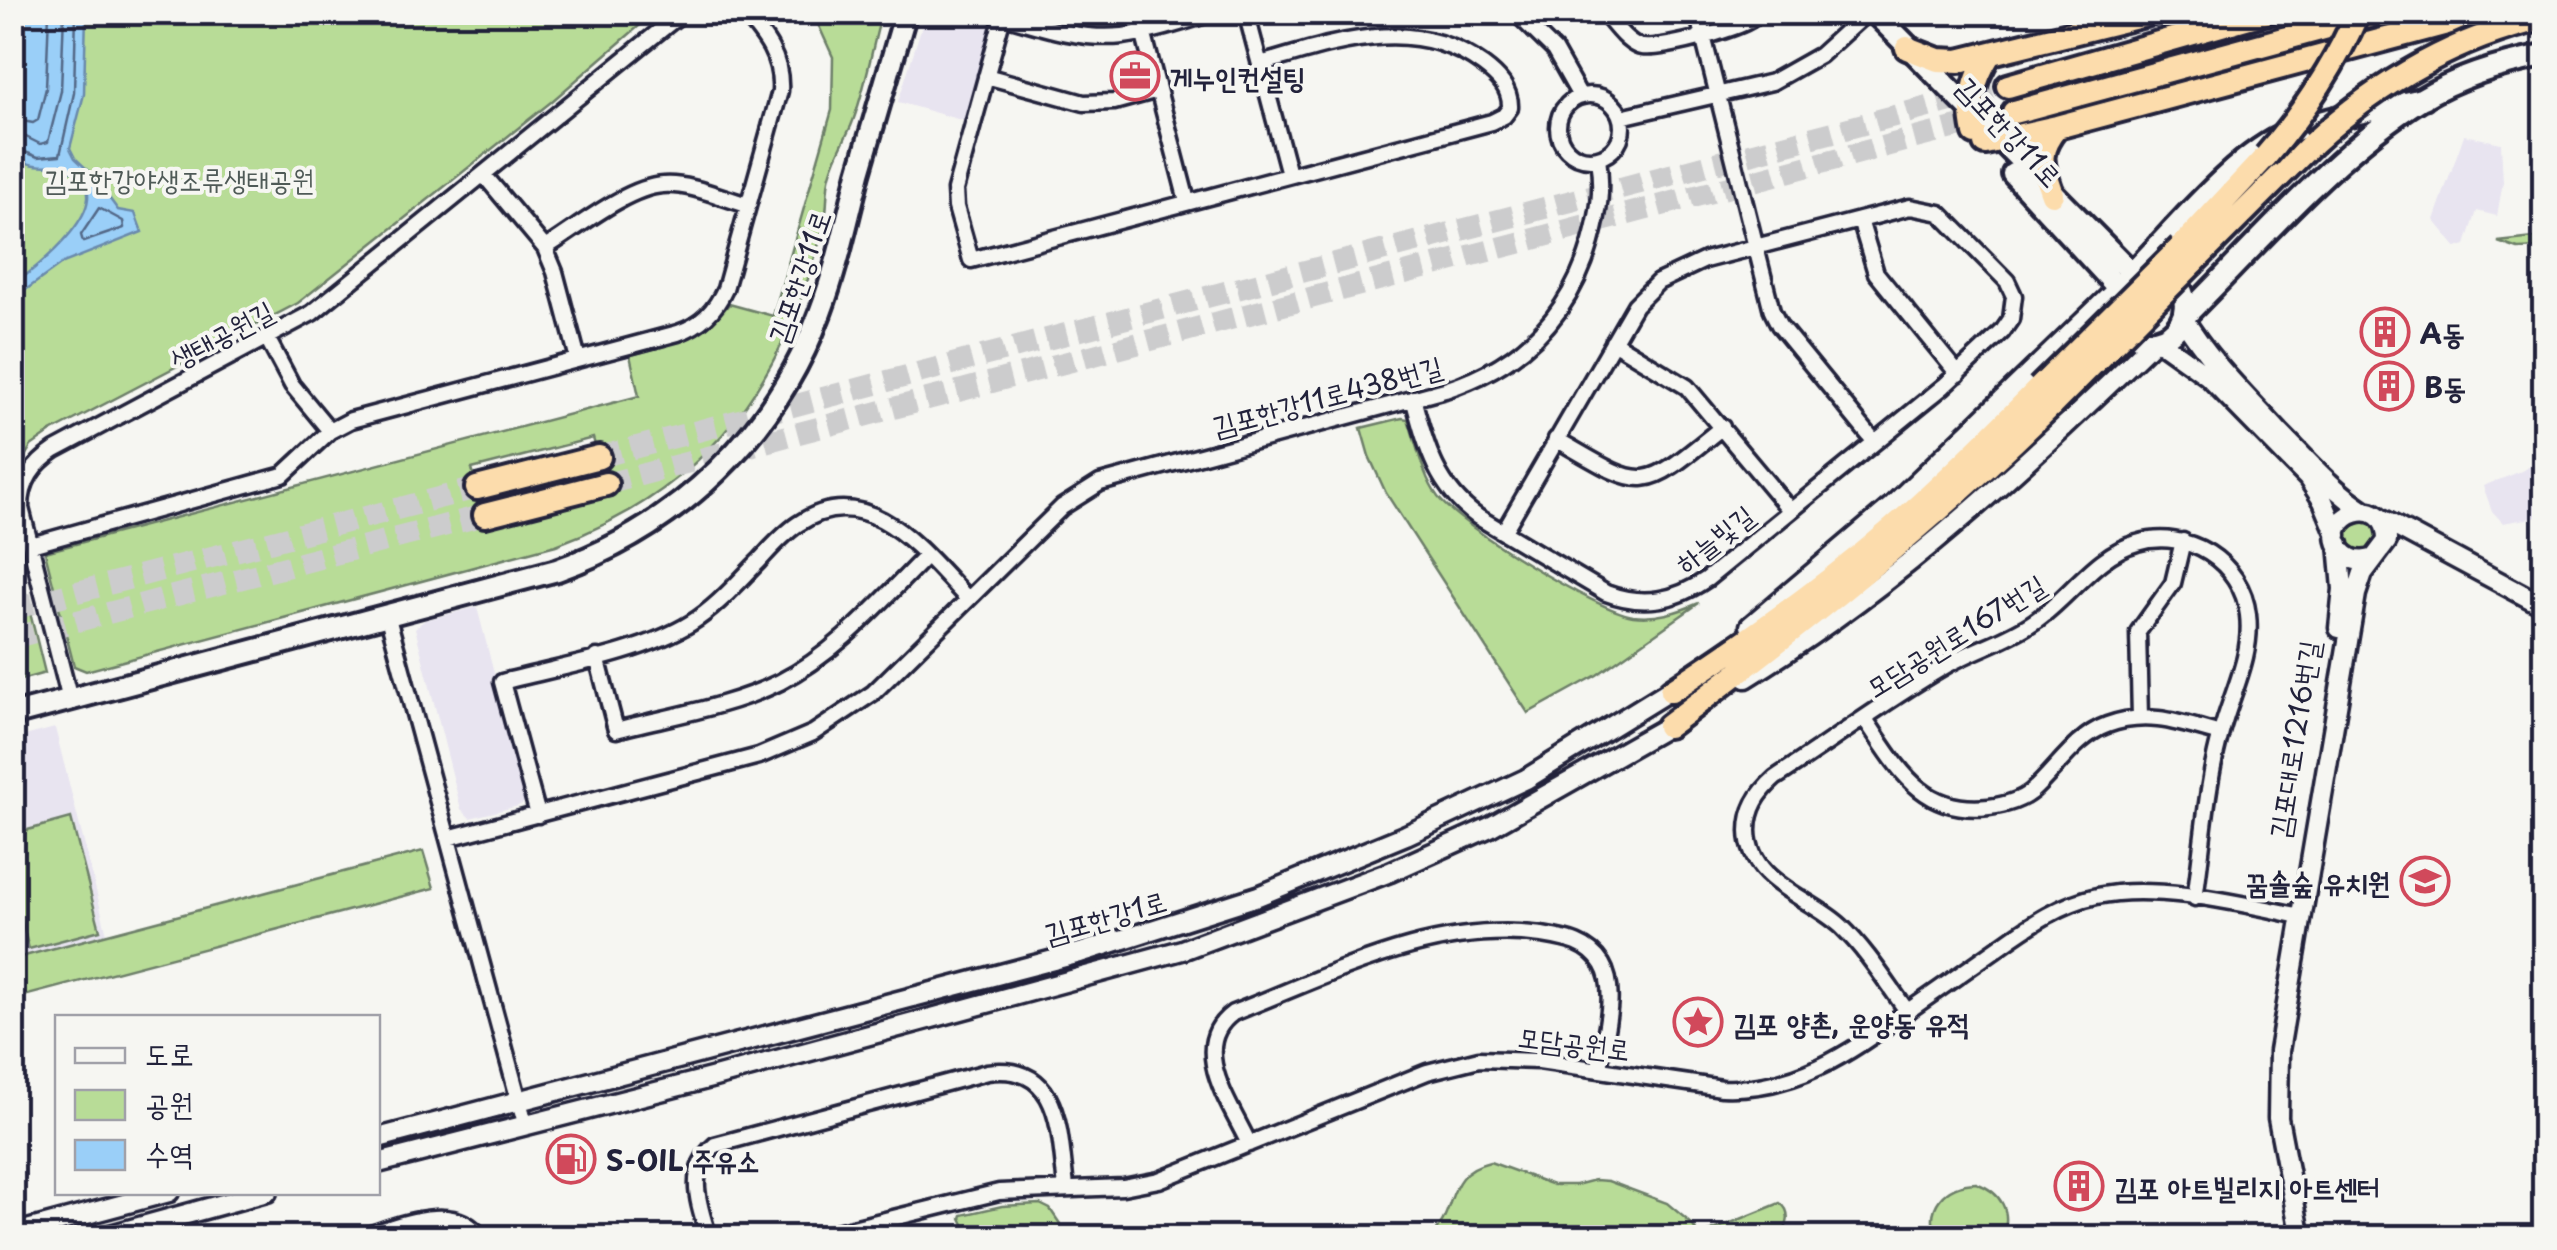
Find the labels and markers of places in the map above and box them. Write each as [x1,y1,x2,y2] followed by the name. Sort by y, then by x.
[1109,50,1161,102] office icon: 게누인컨설팅
[1170,55,1305,98] place label: 게누인컨설팅
[2359,306,2411,358] building icon: A동
[2420,311,2465,354] place label: A동
[2363,360,2415,412] building icon: B동
[2424,365,2466,408] place label: B동
[2399,855,2451,907] school or university icon: 꿈솔숲 유치원
[2246,860,2390,903] place label: 꿈솔숲 유치원
[1672,996,1724,1048] place icon: 김포 양촌, 운양동 유적
[1733,1001,1970,1044] place label: 김포 양촌, 운양동 유적
[545,1133,597,1185] fuel station icon: S-OIL 주유소
[606,1138,759,1181] place label: S-OIL 주유소
[2053,1160,2105,1212] building icon: 김포 아트빌리지 아트센터
[2114,1165,2380,1208] place label: 김포 아트빌리지 아트센터

